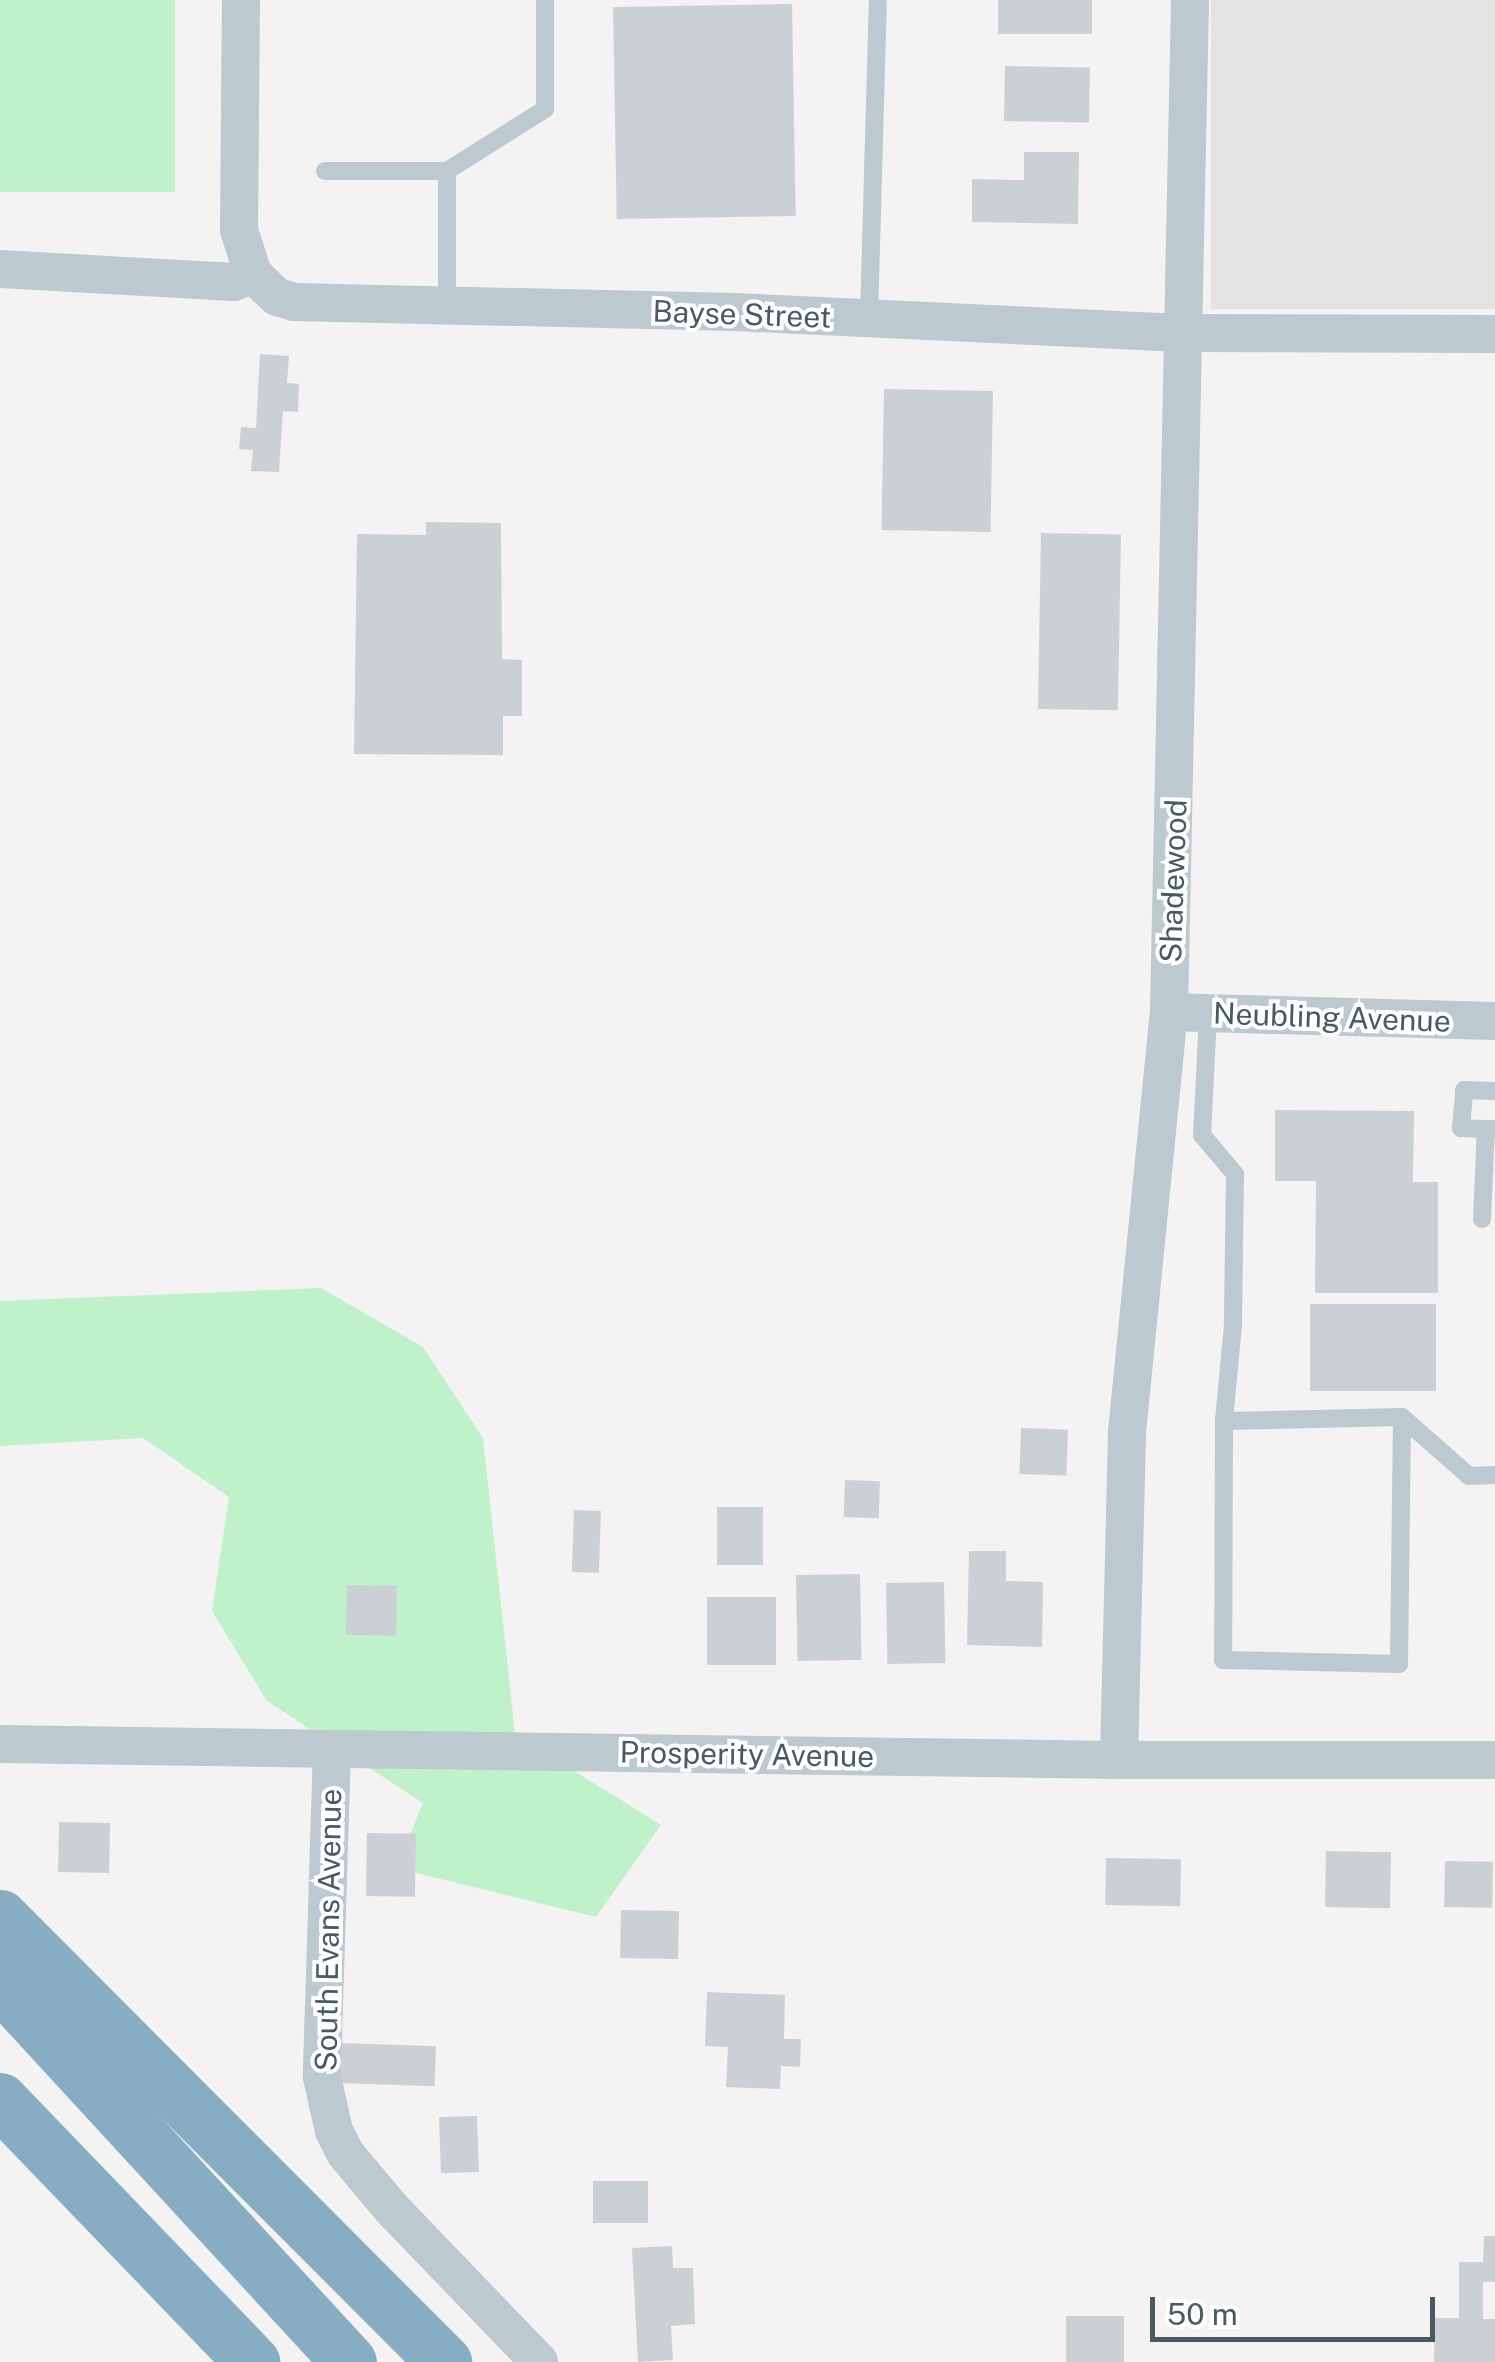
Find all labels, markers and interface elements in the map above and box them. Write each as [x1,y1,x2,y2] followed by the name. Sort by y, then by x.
[652,293,832,335] street label: Bayse Street
[1152,799,1194,963] street label: Shadewood
[1213,995,1451,1039] street label: Neubling Avenue
[619,1734,875,1774] street label: Prosperity Avenue
[308,1788,348,2072] street label: South Evans Avenue
[1155,2277,1440,2339] scale bar
[1167,2296,1238,2332] text: 50 m

